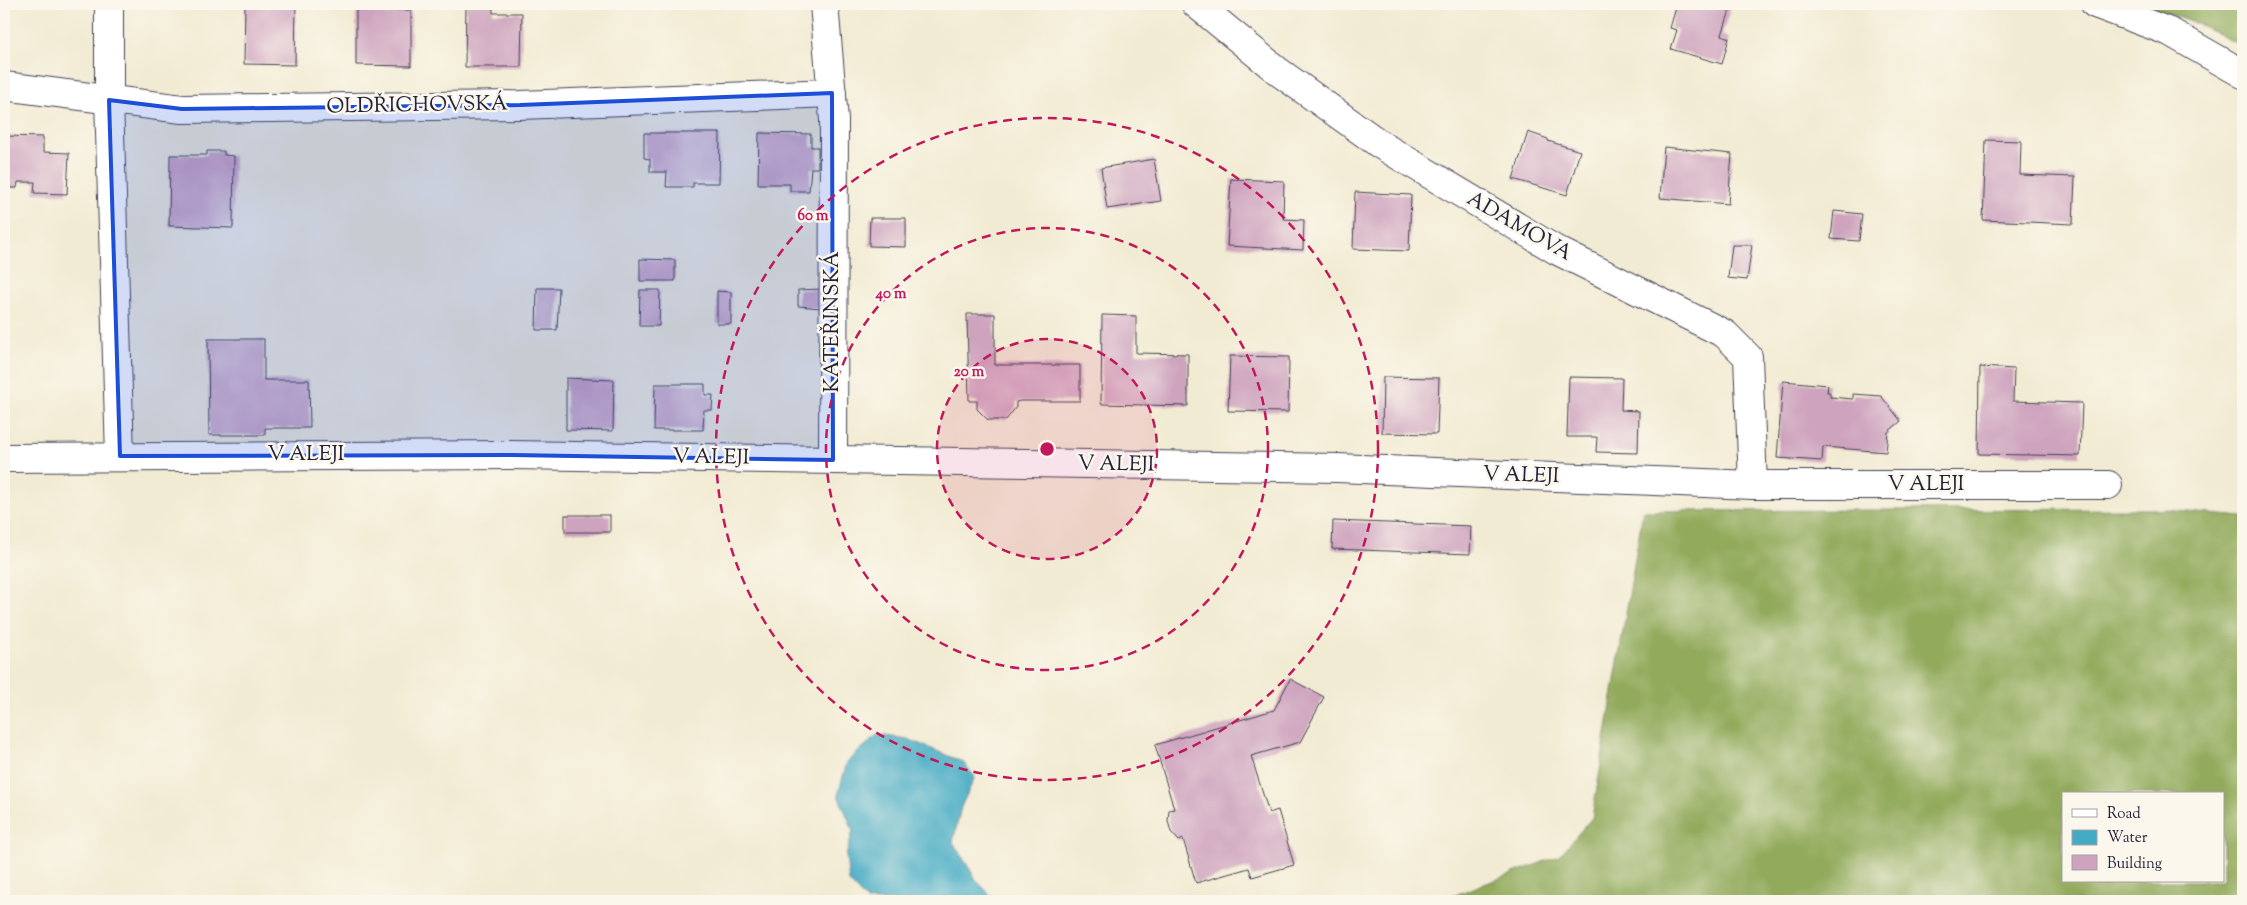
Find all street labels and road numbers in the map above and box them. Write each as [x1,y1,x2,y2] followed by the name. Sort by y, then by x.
[326,89,508,123] street label: OLDŘICHOVSKÁ
[1461,185,1577,269] street label: ADAMOVA
[818,251,848,393] street label: KATEŘINSKÁ
[268,440,345,470] street label: V ALEJI
[672,442,750,474] street label: V ALEJI
[1077,449,1155,481] street label: V ALEJI
[1482,460,1560,492] street label: V ALEJI
[1888,470,1965,500] street label: V ALEJI

